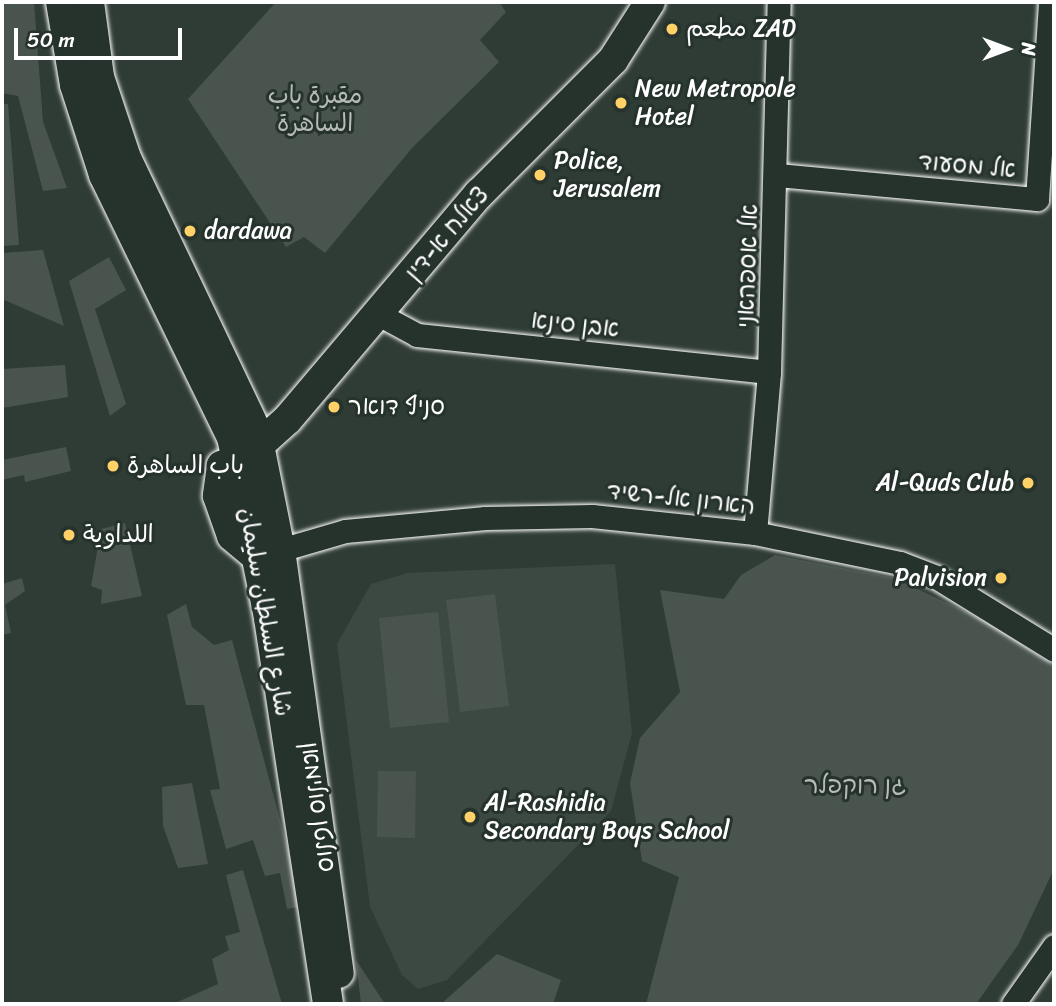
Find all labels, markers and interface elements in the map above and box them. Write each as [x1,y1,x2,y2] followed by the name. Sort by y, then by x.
[18,14,186,58] scale bar
[972,14,1042,84] north arrow
[686,15,796,43] place label: مطعم ZAD
[27,21,75,59] text: 50 m
[664,21,680,37] marker: مطعم ZAD
[1012,42,1045,56] text: N
[635,75,795,131] place label: New Metropole Hotel
[268,82,362,138] park label: مقبرة باب الساهرة
[613,95,629,111] marker: New Metropole Hotel
[554,147,661,203] place label: Police, Jerusalem
[917,147,1017,185] street label: אל מסעוד
[532,167,548,183] marker: Police, Jerusalem
[399,181,495,287] street label: צאלח א-דין
[731,203,765,329] street label: אל אספהאני
[204,217,292,245] place label: dardawa
[182,223,198,239] marker: dardawa
[530,306,620,344] street label: אבן סינא
[348,393,445,421] place label: סניף דואר
[326,399,342,415] marker: סניף דואר
[127,452,244,480] place label: باب الساهرة
[105,458,121,474] marker: باب الساهرة
[876,469,1014,497] place label: Al-Quds Club
[1020,475,1036,491] marker: Al-Quds Club
[605,477,757,521] street label: הארון אל-רשיד
[232,505,298,719] street label: شارع السلطان سليمان
[83,521,154,549] place label: اللداوية
[61,527,77,543] marker: اللداوية
[894,564,987,592] place label: Palvision
[993,570,1009,586] marker: Palvision
[295,740,341,874] street label: סולטן סולימאן
[804,772,906,800] park label: גן רוקפלר
[484,789,730,845] place label: Al-Rashidia Secondary Boys School
[462,809,478,825] marker: Al-Rashidia Secondary Boys School

